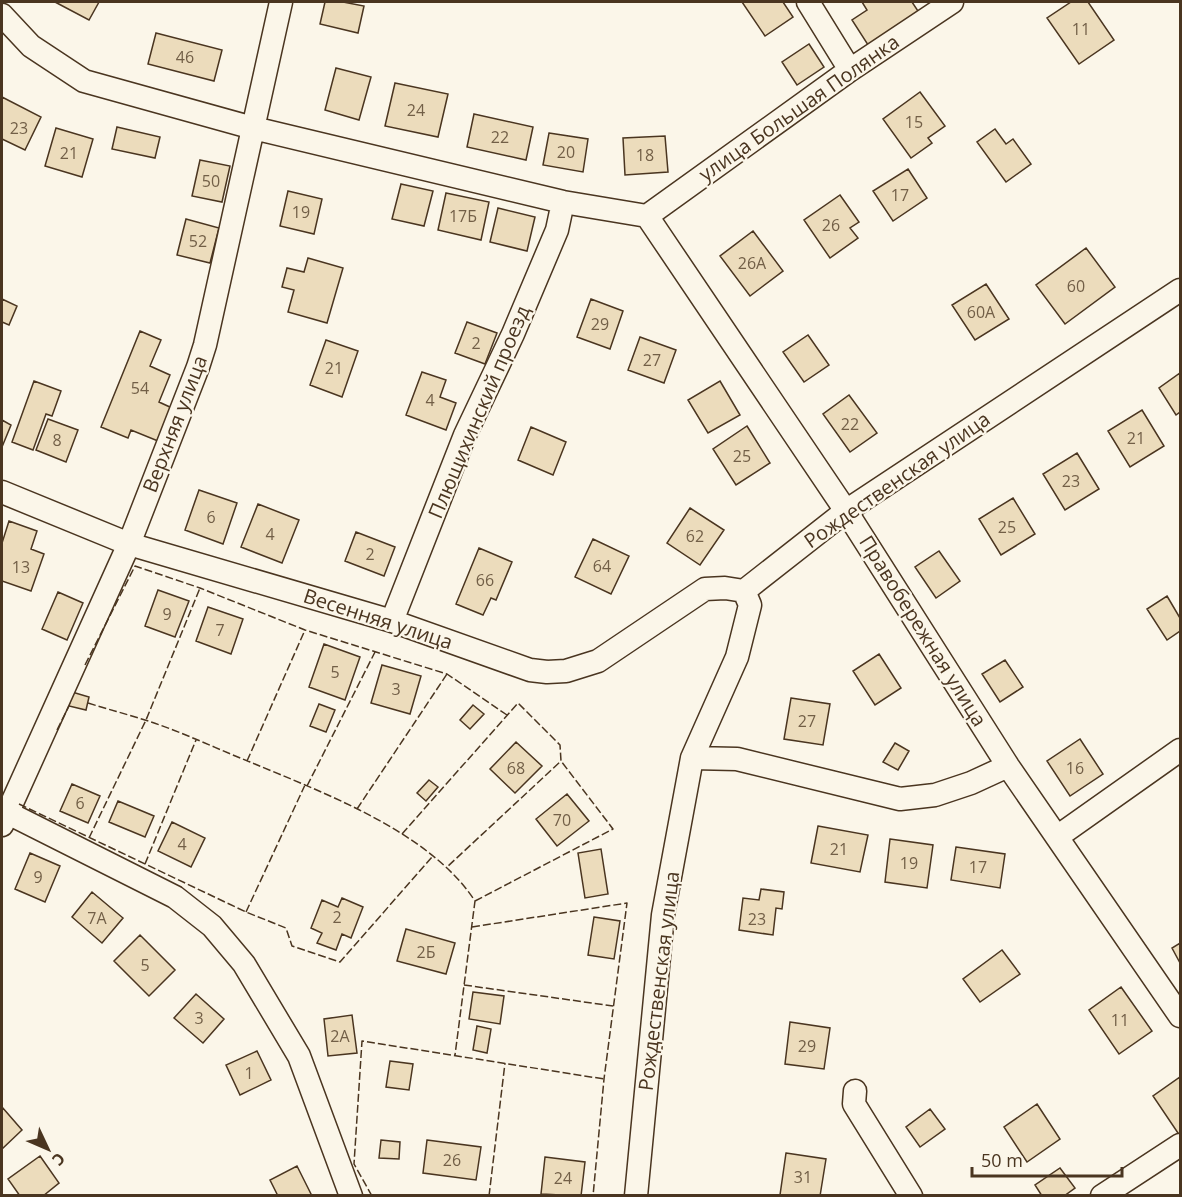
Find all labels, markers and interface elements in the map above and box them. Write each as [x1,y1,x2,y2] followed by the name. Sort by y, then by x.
[1072,18,1090,40] house number: 11
[693,28,904,187] street label: улица Большая Полянка
[176,46,194,68] house number: 46
[407,99,425,121] house number: 24
[905,111,923,133] house number: 15
[10,117,28,139] house number: 23
[491,126,509,148] house number: 22
[557,141,575,163] house number: 20
[60,142,78,164] house number: 21
[636,144,654,166] house number: 18
[202,170,220,192] house number: 50
[891,184,909,206] house number: 17
[292,201,310,223] house number: 19
[449,205,477,227] house number: 17Б
[822,214,840,236] house number: 26
[189,230,207,252] house number: 52
[738,252,767,274] house number: 26А
[1067,275,1085,297] house number: 60
[421,301,536,522] street label: Плющихинский проезд
[967,301,996,323] house number: 60А
[591,313,609,335] house number: 29
[471,332,481,354] house number: 2
[643,349,661,371] house number: 27
[136,351,213,496] street label: Верхняя улица
[325,357,343,379] house number: 21
[131,377,149,399] house number: 54
[425,389,435,411] house number: 4
[798,405,995,554] street label: Рождественская улица
[841,413,859,435] house number: 22
[1127,427,1145,449] house number: 21
[52,429,62,451] house number: 8
[733,445,751,467] house number: 25
[1062,470,1080,492] house number: 23
[206,506,216,528] house number: 6
[998,516,1016,538] house number: 25
[265,523,275,545] house number: 4
[686,525,704,547] house number: 62
[854,530,993,731] street label: Правобережная улица
[365,543,375,565] house number: 2
[593,555,611,577] house number: 64
[12,556,30,578] house number: 13
[476,569,494,591] house number: 66
[300,582,456,655] street label: Весенняя улица
[162,603,172,625] house number: 9
[215,619,225,641] house number: 7
[330,661,340,683] house number: 5
[391,678,401,700] house number: 3
[798,710,816,732] house number: 27
[507,757,525,779] house number: 68
[1066,757,1084,779] house number: 16
[75,792,85,814] house number: 6
[553,809,571,831] house number: 70
[177,833,187,855] house number: 4
[830,838,848,860] house number: 21
[900,852,918,874] house number: 19
[969,856,987,878] house number: 17
[33,866,43,888] house number: 9
[632,870,685,1092] street label: Рождественская улица
[332,906,342,928] house number: 2
[87,907,108,929] house number: 7А
[748,908,766,930] house number: 23
[417,941,435,963] house number: 2Б
[140,954,150,976] house number: 5
[194,1007,204,1029] house number: 3
[1111,1009,1129,1031] house number: 11
[330,1025,351,1047] house number: 2А
[798,1035,816,1057] house number: 29
[244,1062,254,1084] house number: 1
[18,1119,78,1179] north arrow
[972,1140,1122,1178] scale bar
[47,1148,70,1171] text: С
[981,1148,1023,1172] text: 50 m
[443,1149,461,1171] house number: 26
[794,1166,812,1188] house number: 31
[554,1167,572,1189] house number: 24

